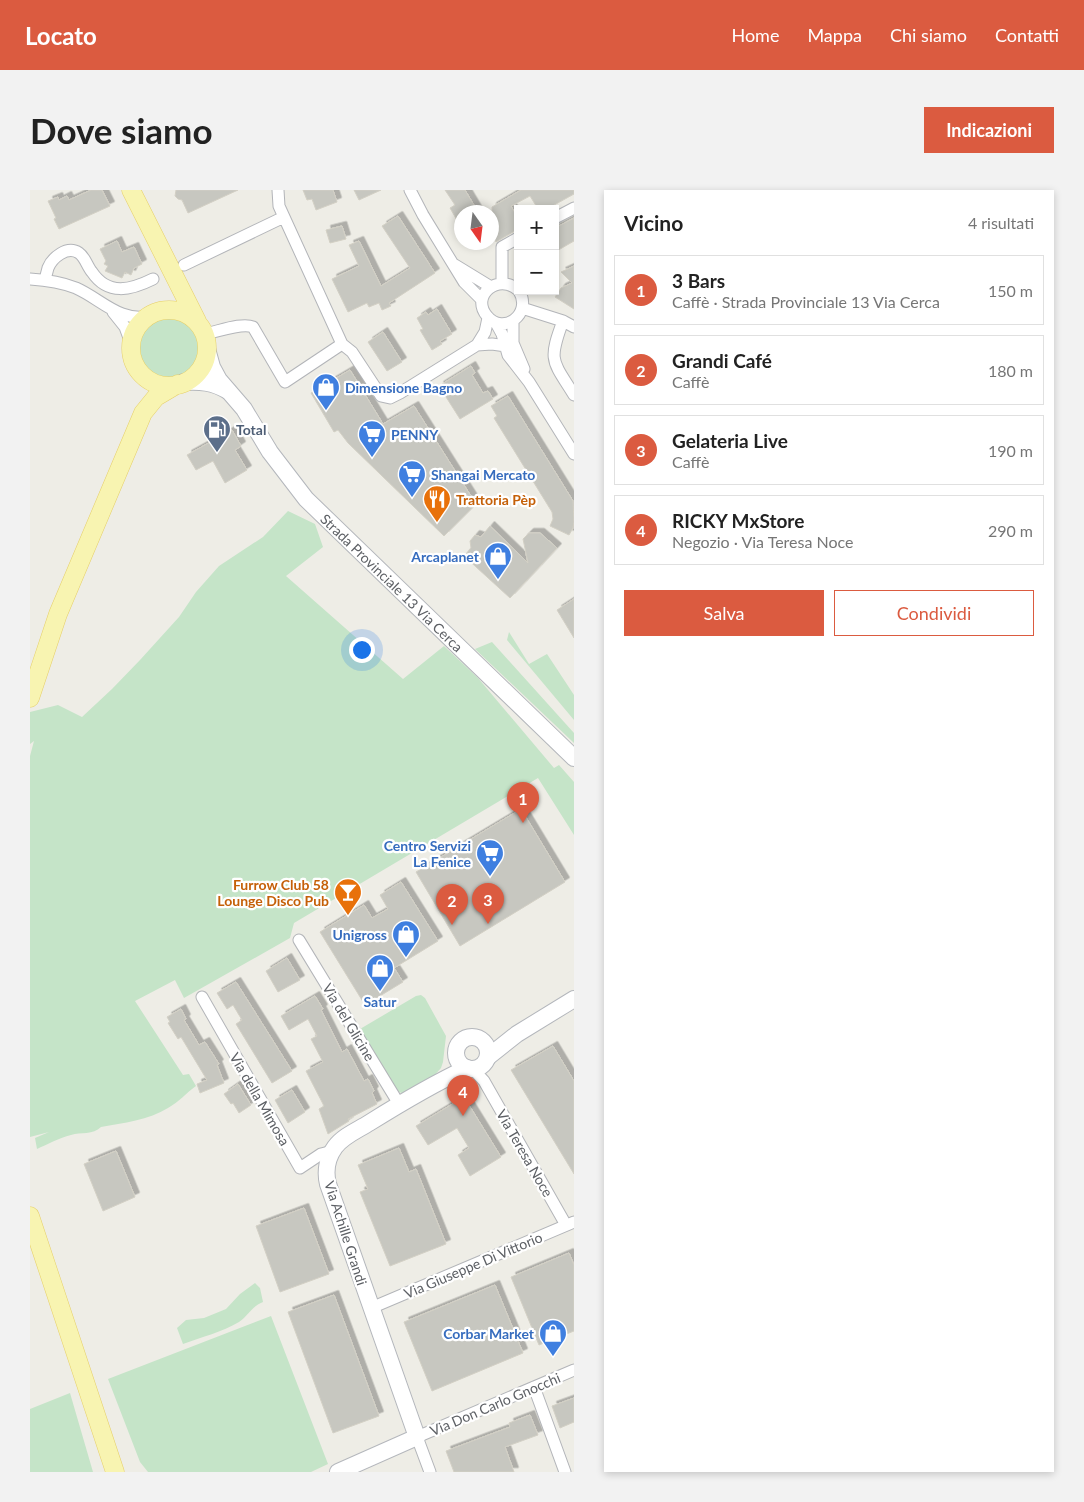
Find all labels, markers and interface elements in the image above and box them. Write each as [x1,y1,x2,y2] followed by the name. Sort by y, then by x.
[25,21,97,50] text: Locato
[731,24,779,46] text: Home
[807,24,862,46] text: Mappa
[890,24,967,46] text: Chi siamo
[995,24,1059,46] text: Contatti
[924,107,1054,153] button: Indicazioni
[30,109,213,151] text: Dove siamo
[454,205,499,250] north arrow
[514,205,559,295] map controls
[514,205,559,250] button: +
[624,210,683,235] text: Vicino
[968,213,1034,232] text: 4 risultati
[514,250,559,295] button: −
[672,269,725,292] text: 3 Bars
[636,281,646,300] text: 1
[988,281,1033,300] text: 150 m
[672,292,940,311] text: Caffè · Strada Provinciale 13 Via Cerca
[672,349,772,372] text: Grandi Café
[636,361,646,380] text: 2
[988,361,1033,380] text: 180 m
[311,372,341,411] shop icon: Dimensione Bagno
[672,372,709,391] text: Caffè
[345,379,462,396] place label: Dimensione Bagno
[202,414,232,453] fuel station icon: Total
[357,419,387,458] supermarket icon: PENNY
[236,421,266,438] place label: Total
[391,426,439,443] place label: PENNY
[672,429,788,452] text: Gelateria Live
[636,441,646,460] text: 3
[988,441,1033,460] text: 190 m
[672,452,709,471] text: Caffè
[397,459,427,498] supermarket icon: Shangai Mercato
[431,466,535,483] place label: Shangai Mercato
[422,484,452,523] restaurant icon: Trattoria Pèp
[456,491,536,508] place label: Trattoria Pèp
[672,509,804,532] text: RICKY MxStore
[318,510,467,655] street label: Strada Provinciale 13 Via Cerca
[636,521,646,540] text: 4
[988,521,1033,540] text: 290 m
[672,532,854,551] text: Negozio · Via Teresa Noce
[483,541,513,580] shop icon: Arcaplanet
[410,548,480,565] place label: Arcaplanet
[624,590,824,636] button: Salva
[834,590,1034,636] button: Condividi
[349,637,375,663] your location
[507,782,539,823] pin: 1
[384,837,472,870] place label: Centro Servizi La Fenice
[475,838,505,877] supermarket icon: Centro Servizi La Fenice
[217,876,329,909] place label: Furrow Club 58 Lounge Disco Pub
[333,877,363,916] bar icon: Furrow Club 58 Lounge Disco Pub
[472,883,504,924] pin: 3
[436,884,468,925] pin: 2
[391,919,421,958] shop icon: Unigross
[333,926,387,943] place label: Unigross
[365,953,395,992] shop icon: Satur
[319,980,379,1064] street label: Via del Glicine
[364,993,397,1010] place label: Satur
[227,1050,294,1149] street label: Via della Mimosa
[447,1075,479,1116] pin: 4
[493,1106,557,1200] street label: Via Teresa Noce
[321,1179,371,1287] street label: Via Achille Grandi
[401,1228,545,1302] street label: Via Giuseppe Di Vittorio
[538,1318,568,1357] shop icon: Corbar Market
[443,1325,535,1342] place label: Corbar Market
[427,1369,563,1439] street label: Via Don Carlo Gnocchi

